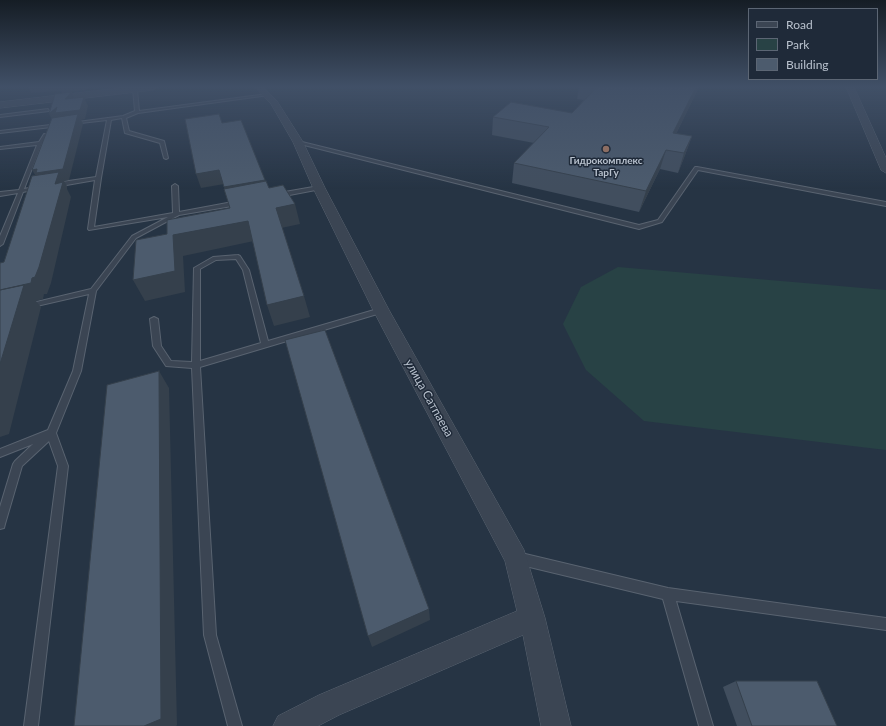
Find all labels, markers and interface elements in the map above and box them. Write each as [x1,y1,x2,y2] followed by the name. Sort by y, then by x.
[748,8,878,80] legend
[786,17,813,32] text: Road
[786,37,809,52] text: Park
[786,57,829,72] text: Building
[601,144,611,154] marker: Гидрокомплекс ТарГу
[569,155,643,178] place label: Гидрокомплекс ТарГу
[402,357,456,439] street label: улица Сатпаева

